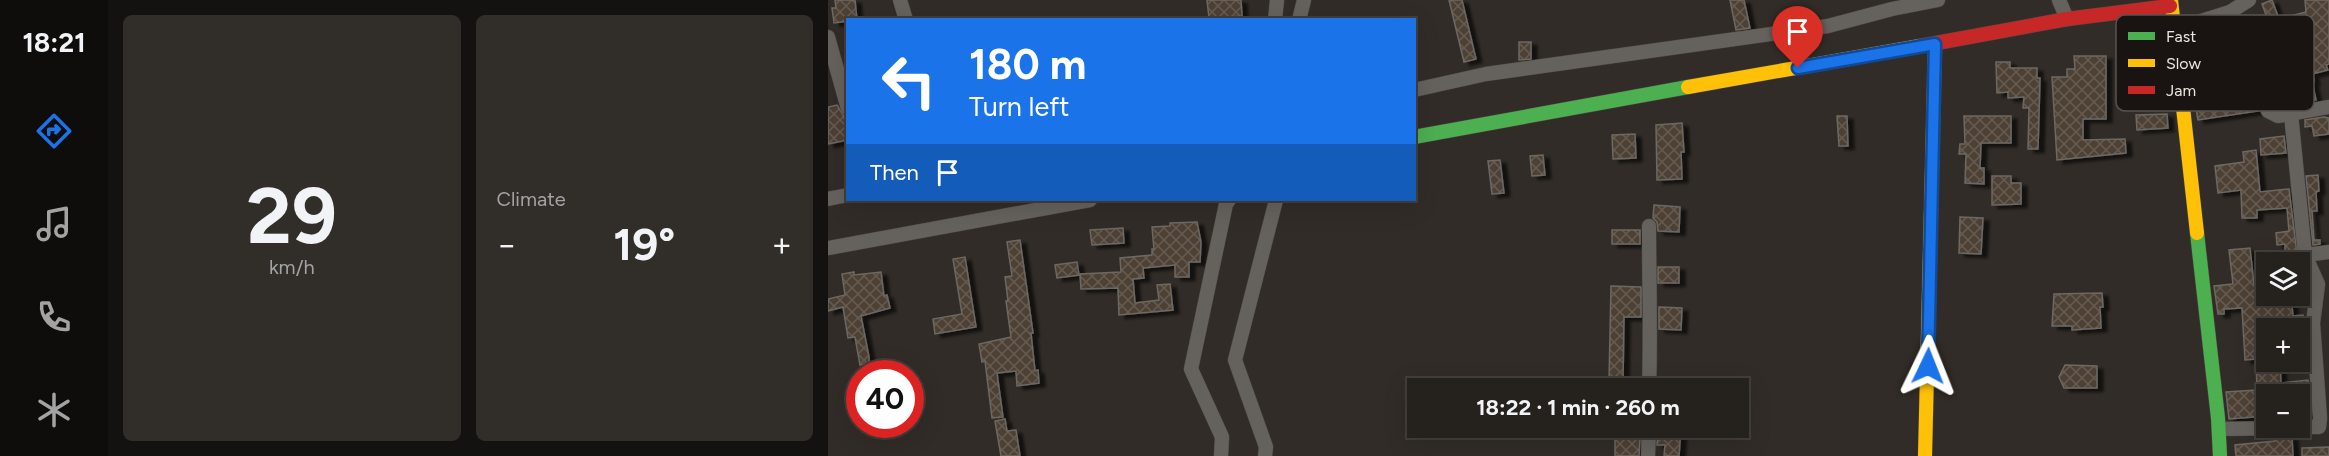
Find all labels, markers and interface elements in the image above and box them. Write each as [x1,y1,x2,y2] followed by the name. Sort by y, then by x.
[1772,6,1823,68] pin
[1781,15,1814,48] icon: arrive
[2116,15,2314,111] legend
[22,26,86,59] text: 18:21
[2166,27,2196,46] text: Fast
[969,39,1086,90] text: 180 m
[870,42,948,120] icon: left
[2166,54,2201,73] text: Slow
[2166,81,2196,100] text: Jam
[969,90,1069,123] text: Turn left
[33,110,75,152] icon: directions
[931,156,964,189] icon: arrive
[870,159,919,186] text: Then
[247,169,337,263] text: 29
[497,187,566,211] text: Climate
[33,203,75,245] icon: music
[613,217,675,271] text: 19°
[497,225,517,264] text: −
[771,225,792,264] text: +
[2256,252,2310,438] map controls
[2256,252,2310,306] button: layers
[269,255,315,279] text: km/h
[33,296,75,338] icon: phone
[2256,318,2310,372] button: +
[1896,334,1960,398] position arrow
[846,360,924,438] speed limit sign: 40
[2256,384,2310,438] button: −
[33,389,75,431] icon: climate
[1476,394,1680,421] text: 18:22 · 1 min · 260 m

